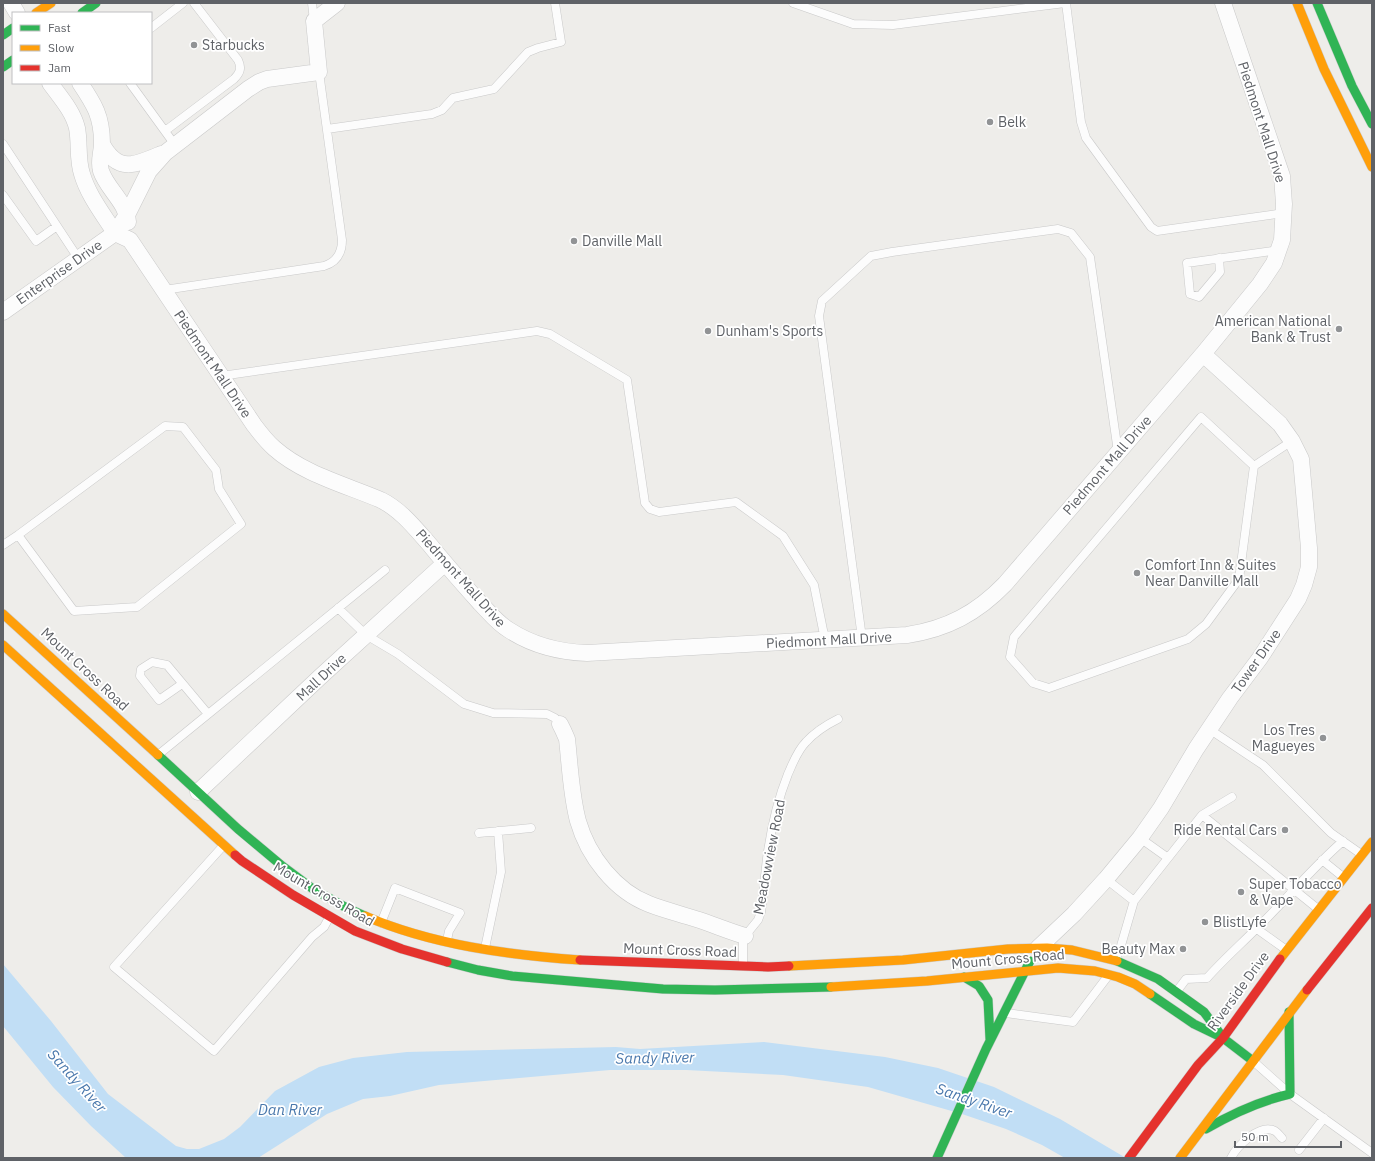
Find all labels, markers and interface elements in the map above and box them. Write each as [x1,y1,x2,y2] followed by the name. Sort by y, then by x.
[12,12,152,84] legend
[48,20,71,35] text: Fast
[202,36,265,54] place label: Starbucks
[48,40,74,55] text: Slow
[189,40,199,50] marker: Starbucks
[1234,59,1290,185] street label: Piedmont Mall Drive
[48,60,71,75] text: Jam
[998,113,1027,131] place label: Belk
[985,117,995,127] marker: Belk
[582,232,662,250] place label: Danville Mall
[13,236,106,308] street label: Enterprise Drive
[569,236,579,246] marker: Danville Mall
[170,307,256,422] street label: Piedmont Mall Drive
[1215,312,1331,346] place label: American National Bank & Trust
[716,322,823,340] place label: Dunham's Sports
[1334,324,1344,334] marker: American National Bank & Trust
[703,326,713,336] marker: Dunham's Sports
[1059,411,1155,519] street label: Piedmont Mall Drive
[412,525,510,631] street label: Piedmont Mall Drive
[1145,556,1276,590] place label: Comfort Inn & Suites Near Danville Mall
[1132,568,1142,578] marker: Comfort Inn & Suites Near Danville Mall
[37,624,133,714] street label: Mount Cross Road
[1227,625,1285,697] street label: Tower Drive
[766,628,893,652] street label: Piedmont Mall Drive
[292,649,350,705] street label: Mall Drive
[1252,721,1315,755] place label: Los Tres Magueyes
[1318,733,1328,743] marker: Los Tres Magueyes
[749,798,789,916] street label: Meadowview Road
[1173,821,1277,839] place label: Ride Rental Cars
[1280,825,1290,835] marker: Ride Rental Cars
[270,858,378,930] street label: Mount Cross Road
[1249,875,1342,909] place label: Super Tobacco & Vape
[1236,887,1246,897] marker: Super Tobacco & Vape
[1213,913,1267,931] place label: BlistLyfe
[1200,917,1210,927] marker: BlistLyfe
[623,939,737,961] street label: Mount Cross Road
[1102,940,1175,958] place label: Beauty Max
[1178,944,1188,954] marker: Beauty Max
[950,945,1066,973] street label: Mount Cross Road
[1203,947,1273,1034] street label: Riverside Drive
[44,1045,111,1117] water label: Sandy River
[615,1047,695,1068] water label: Sandy River
[934,1079,1015,1123] water label: Sandy River
[258,1100,323,1119] water label: Dan River
[1235,1123,1341,1149] scale bar
[1241,1129,1269,1144] text: 50 m

